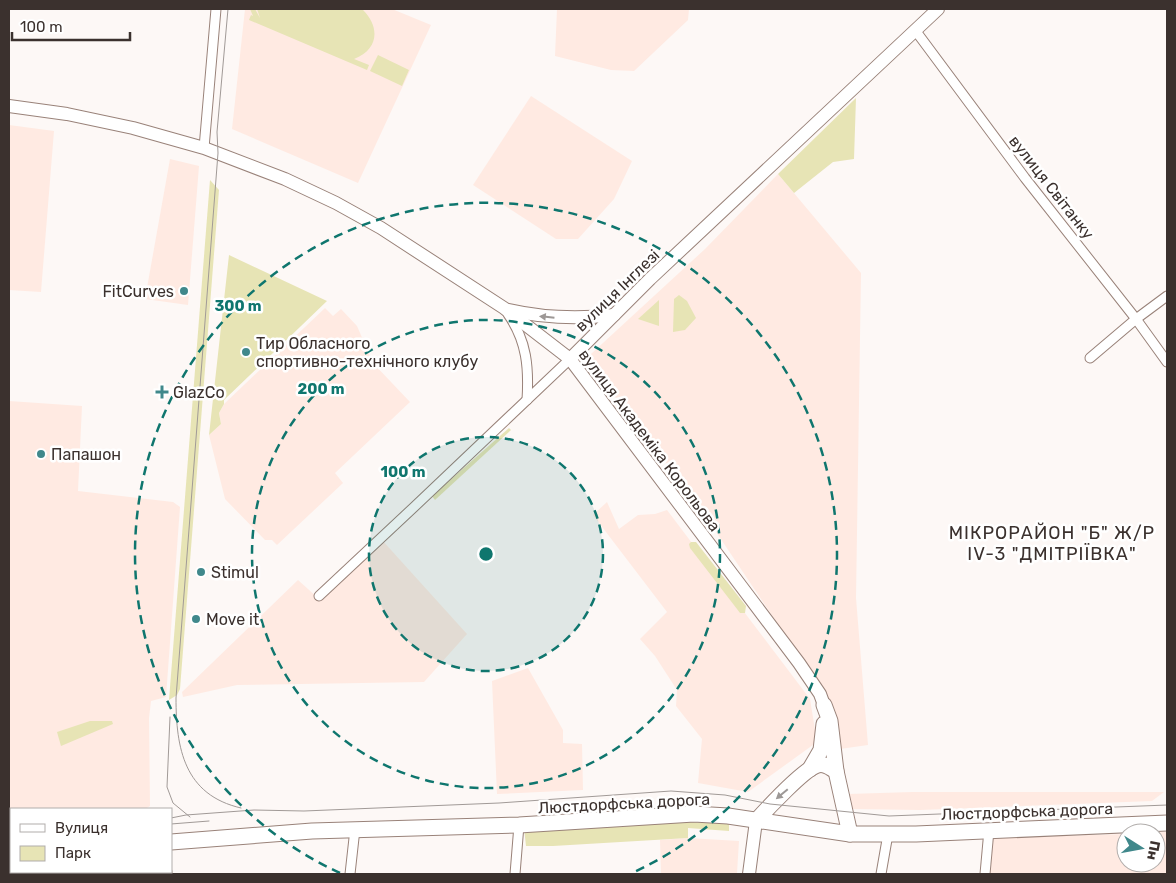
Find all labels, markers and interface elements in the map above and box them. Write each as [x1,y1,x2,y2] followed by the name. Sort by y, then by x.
[12,10,130,42] scale bar
[20,18,62,36] text: 100 m
[1005,132,1098,243] street label: вулиця Світанку
[571,245,663,335] street label: вулиця Інглезі
[102,282,174,301] place label: FitCurves
[178,285,190,297] marker: FitCurves
[214,297,262,315] text: 300 m
[539,313,555,321] one-way arrow
[256,334,478,371] place label: Тир Обласного спортивно-технічного клубу
[575,345,724,535] street label: вулиця Академіка Корольова
[240,346,252,358] marker: Тир Обласного спортивно-технічного клубу
[297,380,345,398] text: 200 m
[173,383,225,402] place label: GlazCo
[155,385,169,399] marker: GlazCo
[51,445,121,464] place label: Папашон
[35,448,47,460] marker: Папашон
[381,463,425,481] text: 100 m
[949,522,1155,565] district label: МІКРОРАЙОН "Б" Ж/Р IV-3 "ДМІТРІЇВКА"
[477,545,495,563] centre of rings
[211,563,259,582] place label: Stimul
[195,566,207,578] marker: Stimul
[206,610,259,629] place label: Move it
[190,613,202,625] marker: Move it
[776,789,789,800] one-way arrow
[538,790,711,817] street label: Люстдорфська дорога
[941,799,1113,824] street label: Люстдорфська дорога
[10,808,172,873] legend
[55,819,108,837] text: Вулиця
[1116,823,1166,873] north arrow
[1143,839,1163,862] text: Пн
[55,844,91,862] text: Парк

